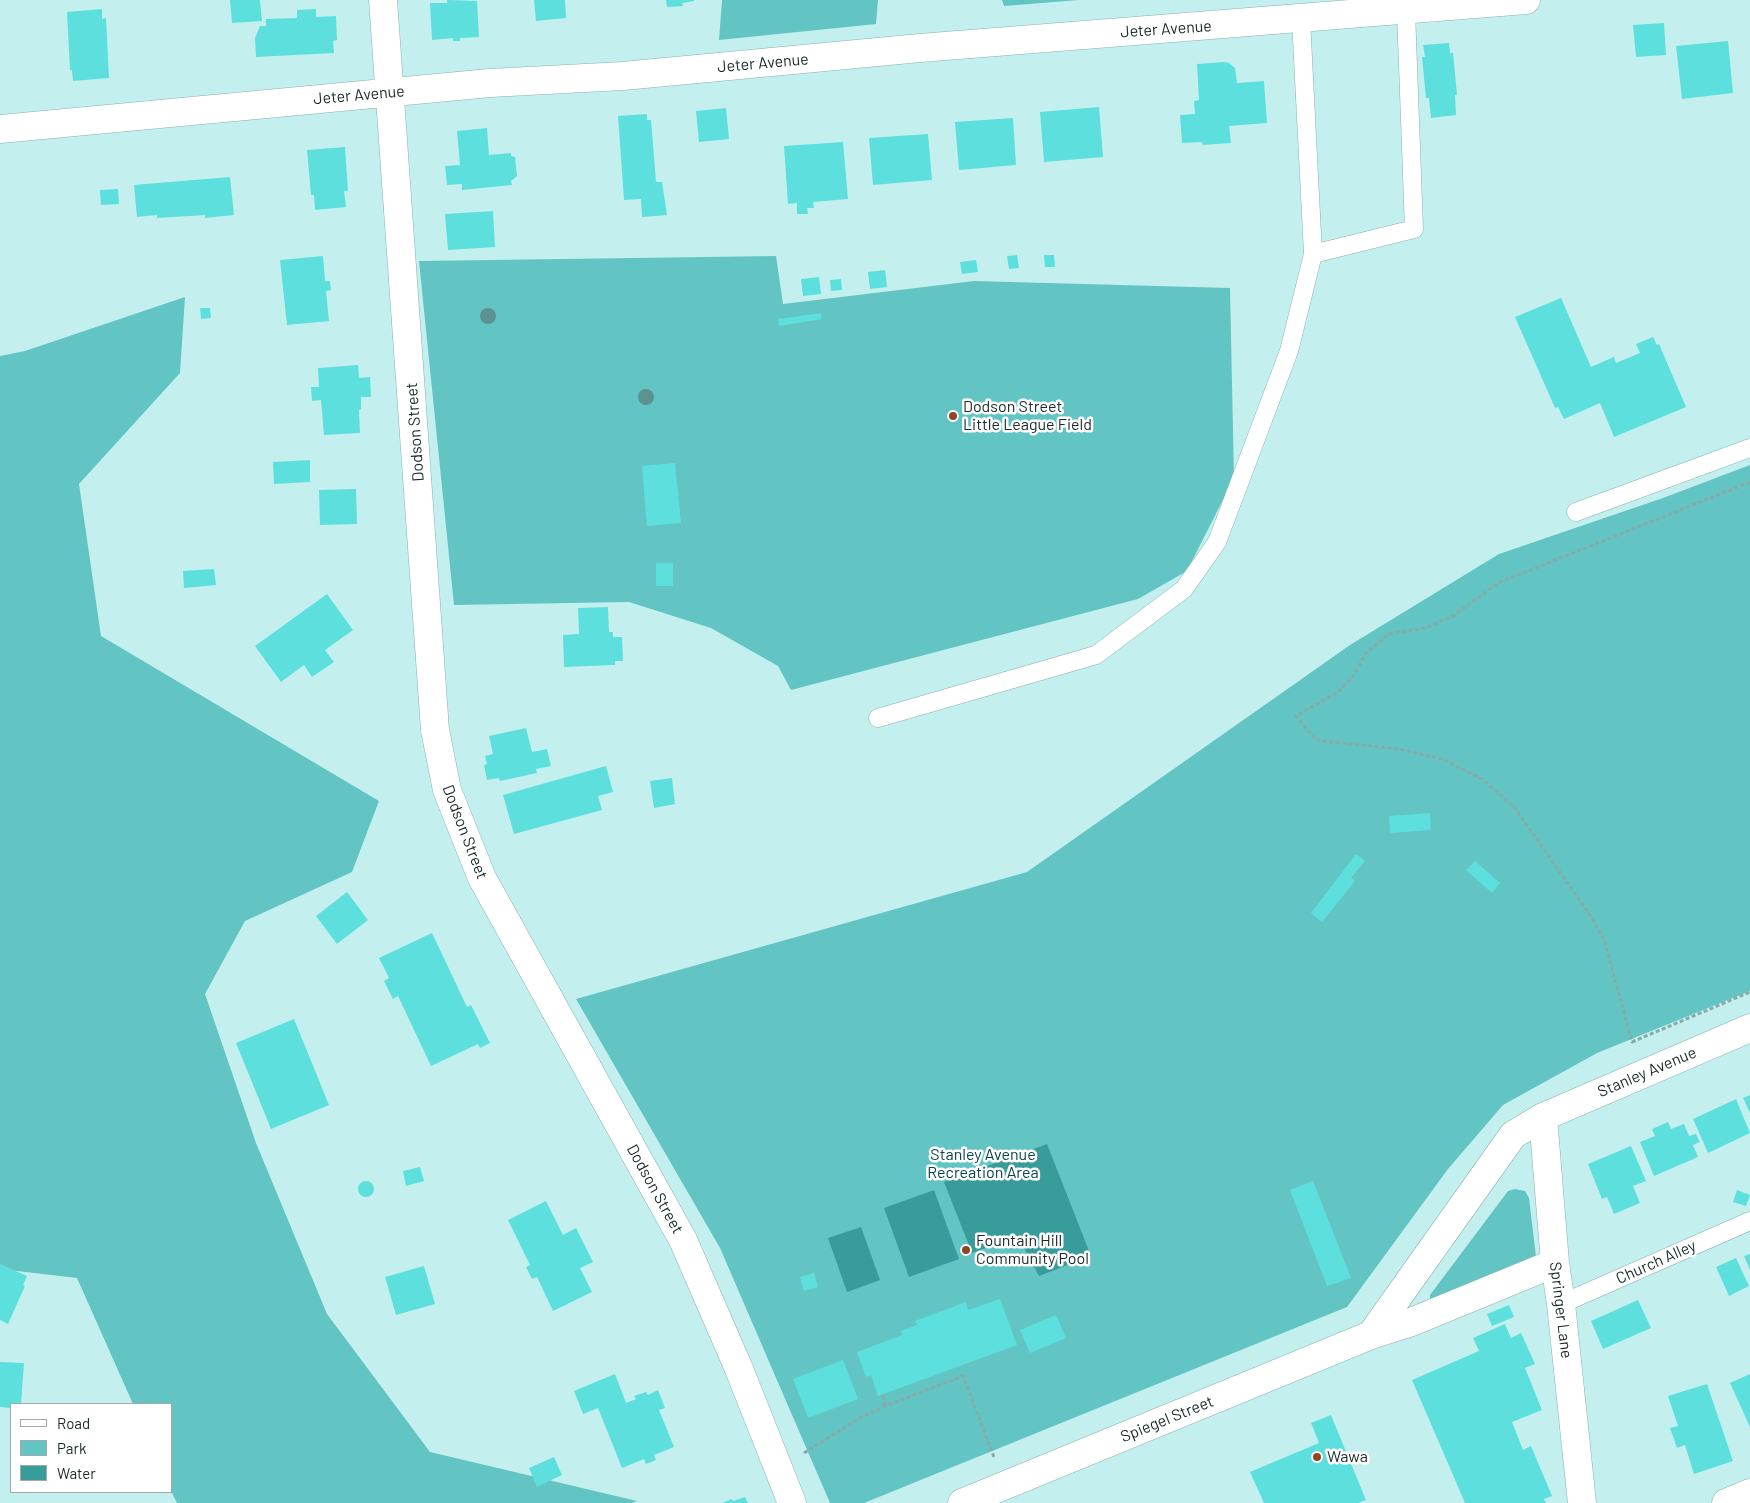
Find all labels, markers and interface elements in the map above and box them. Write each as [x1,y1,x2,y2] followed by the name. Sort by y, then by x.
[1120,16,1212,42] street label: Jeter Avenue
[717,49,809,77] street label: Jeter Avenue
[313,81,405,109] street label: Jeter Avenue
[402,382,428,482] street label: Dodson Street
[963,397,1092,435] place label: Dodson Street Little League Field
[947,410,959,422] marker: Dodson Street Little League Field
[438,782,492,882] street label: Dodson Street
[1595,1043,1699,1101] street label: Stanley Avenue
[623,1141,687,1237] street label: Dodson Street
[927,1145,1039,1183] park label: Stanley Avenue Recreation Area
[976,1231,1089,1269] place label: Fountain Hill Community Pool
[1613,1236,1699,1288] street label: Church Alley
[960,1244,972,1256] marker: Fountain Hill Community Pool
[1546,1261,1576,1359] street label: Springer Lane
[1118,1392,1216,1446] street label: Spiegel Street
[10,1403,172,1493] legend
[57,1414,90,1432] text: Road
[57,1439,86,1457] text: Park
[1327,1447,1368,1467] place label: Wawa
[1311,1451,1323,1463] marker: Wawa
[57,1464,96,1482] text: Water

